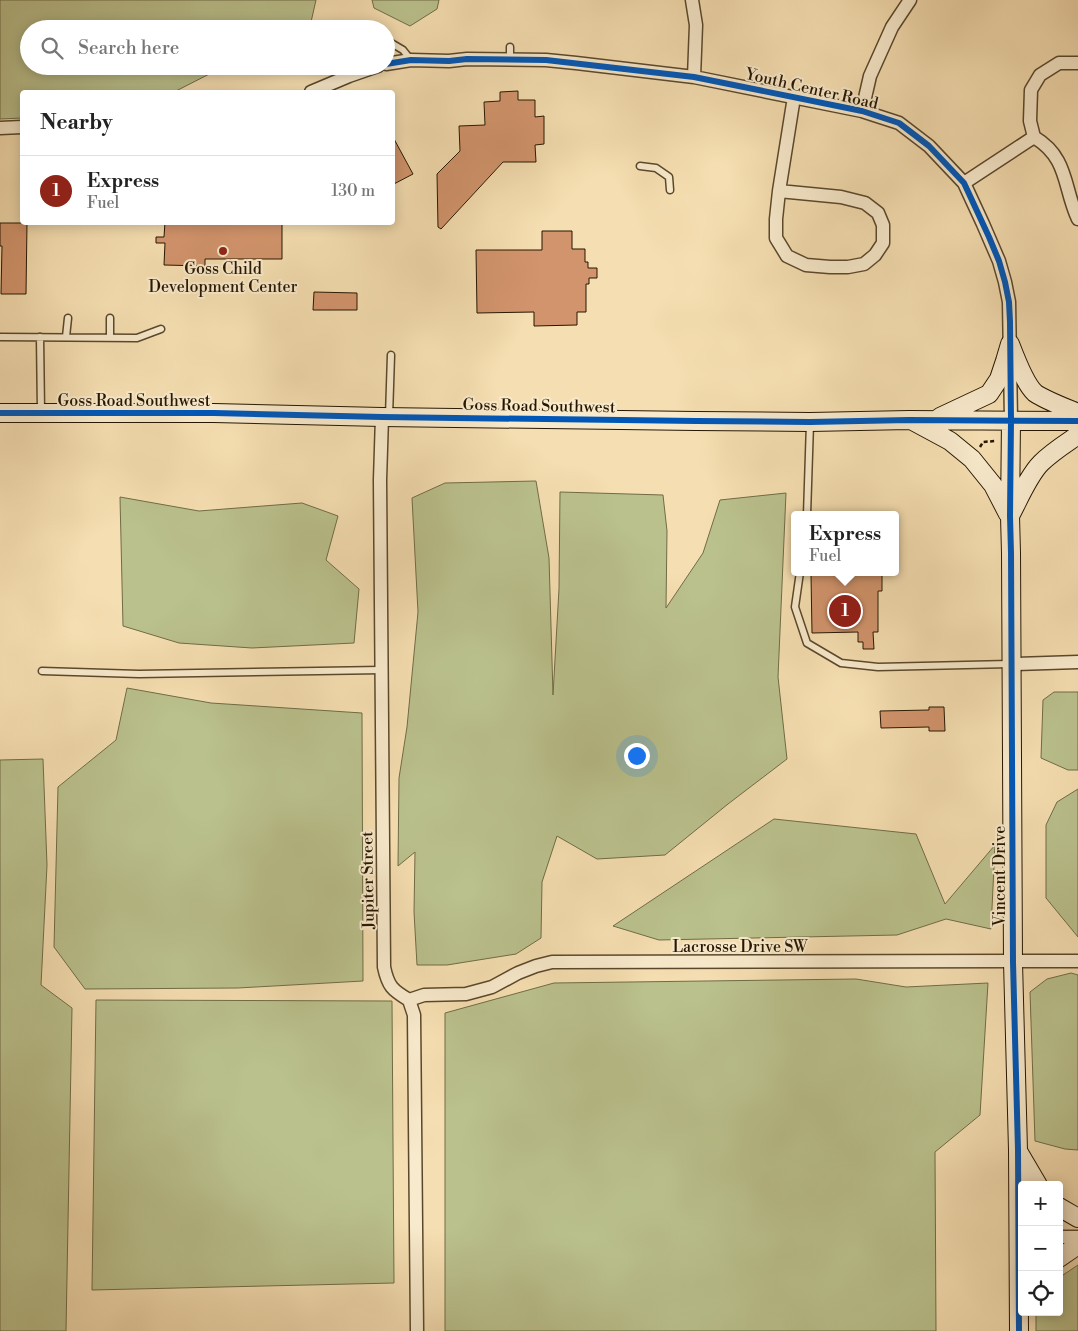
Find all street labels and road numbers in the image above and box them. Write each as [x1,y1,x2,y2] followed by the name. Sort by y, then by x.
[742,64,880,114] street label: Youth Center Road
[58,391,211,411] street label: Goss Road Southwest
[462,395,616,417] street label: Goss Road Southwest
[990,826,1010,927] street label: Vincent Drive
[357,831,379,930] street label: Jupiter Street
[672,937,808,957] street label: Lacrosse Drive SW

